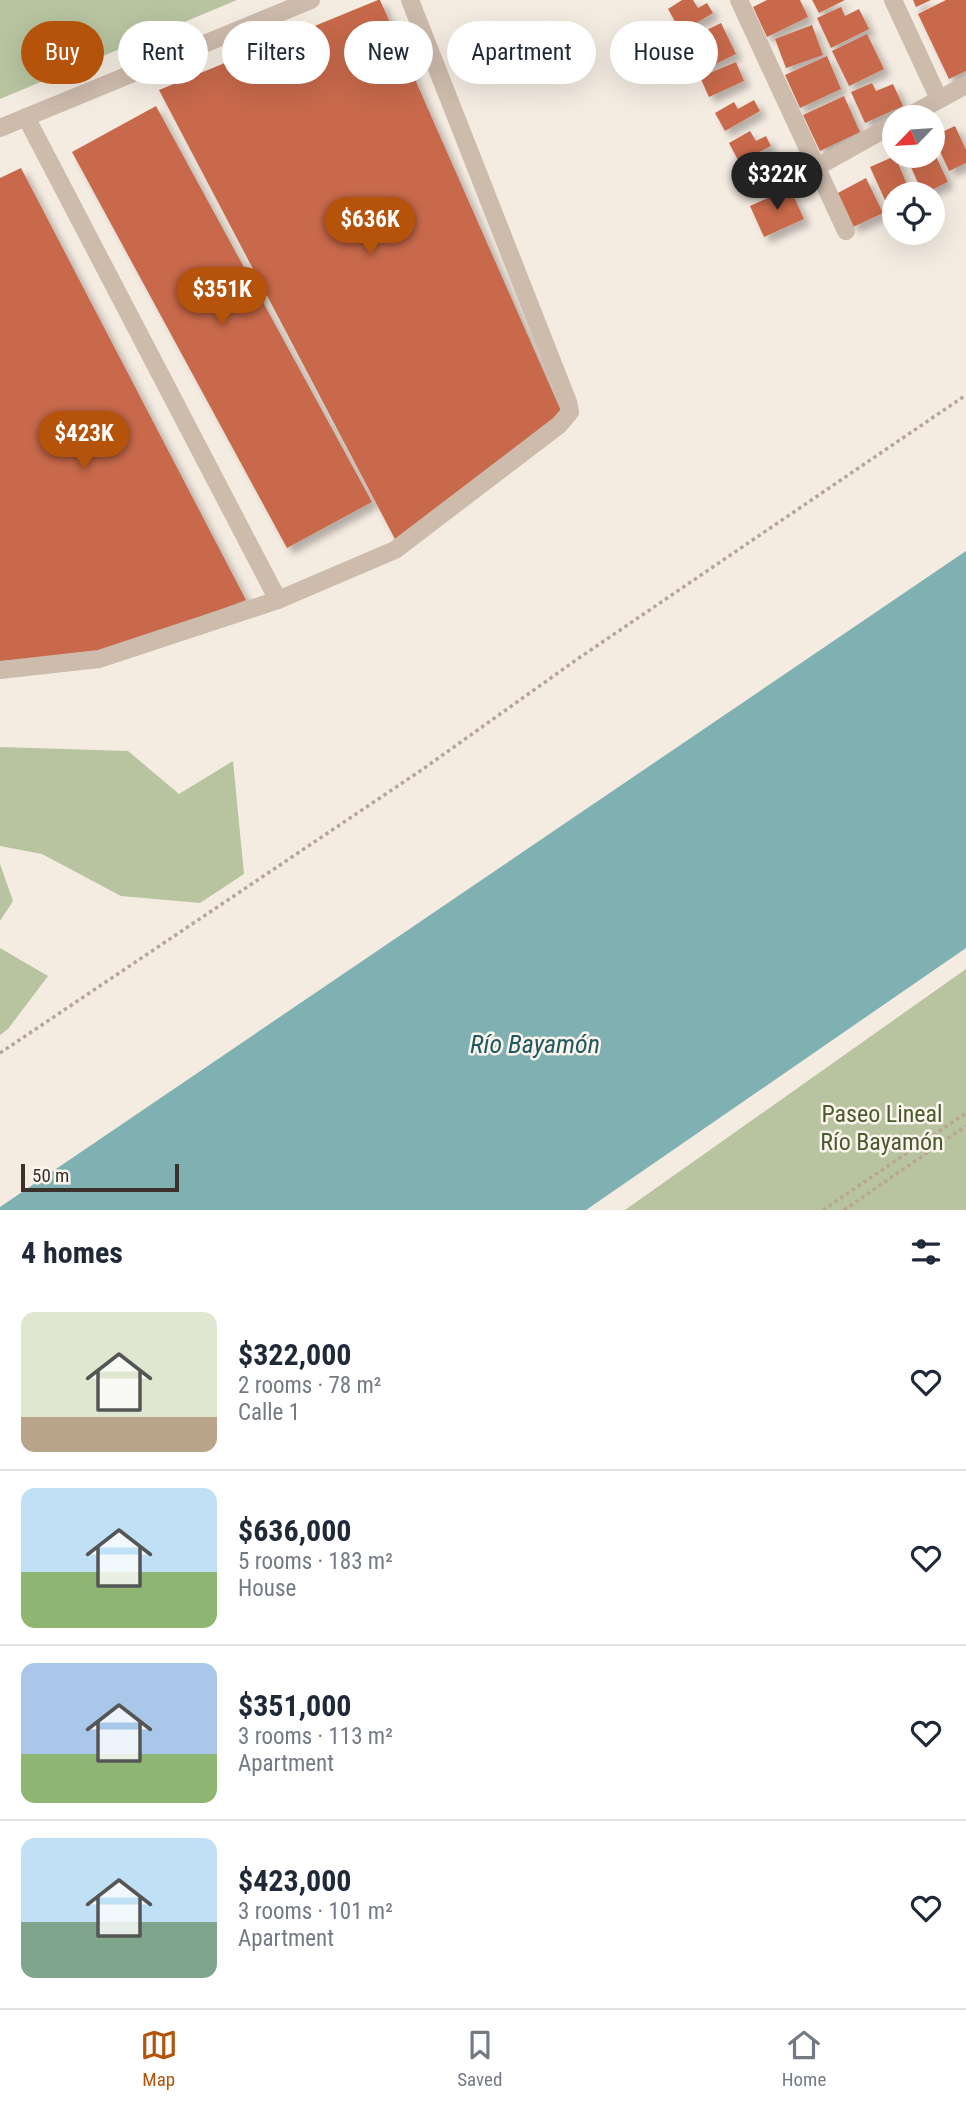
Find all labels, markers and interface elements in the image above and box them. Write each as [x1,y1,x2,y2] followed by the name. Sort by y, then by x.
[21,21,104,84] chip: Buy
[118,21,208,84] chip: Rent
[222,21,330,84] chip: Filters
[344,21,433,84] chip: New
[447,21,596,84] chip: Apartment
[610,21,718,84] chip: House
[882,105,945,168] north arrow
[882,105,945,245] map controls
[728,152,826,212] pin: $322K
[747,161,807,188] text: $322K
[882,182,945,245] button: locate
[321,198,419,257] pin: $636K
[340,206,400,233] text: $636K
[173,268,271,327] pin: $351K
[192,276,252,303] text: $351K
[35,412,133,471] pin: $423K
[54,420,114,447] text: $423K
[470,1029,600,1059] water label: Río Bayamón
[820,1100,944,1156] park label: Paseo Lineal Río Bayamón
[21,1161,178,1193] scale bar
[32,1164,69,1187] text: 50 m
[907,1233,945,1271] icon: filters
[21,1235,123,1270] text: 4 homes
[238,1337,351,1372] text: $322,000
[77,1340,161,1424] icon: home
[907,1363,945,1401] icon: heart
[238,1372,381,1399] text: 2 rooms · 78 m²
[238,1399,300,1426] text: Calle 1
[238,1513,351,1548] text: $636,000
[77,1516,161,1600] icon: home
[907,1539,945,1577] icon: heart
[238,1548,393,1575] text: 5 rooms · 183 m²
[238,1575,296,1602] text: House
[238,1688,351,1723] text: $351,000
[77,1691,161,1775] icon: home
[907,1714,945,1752] icon: heart
[238,1723,393,1750] text: 3 rooms · 113 m²
[238,1750,334,1777] text: Apartment
[238,1863,351,1898] text: $423,000
[77,1866,161,1950] icon: home
[907,1889,945,1927] icon: heart
[238,1898,393,1925] text: 3 rooms · 101 m²
[238,1925,334,1952] text: Apartment
[140,2026,178,2091] tab: Map
[457,2026,502,2091] tab: Saved
[782,2026,826,2091] tab: Home

